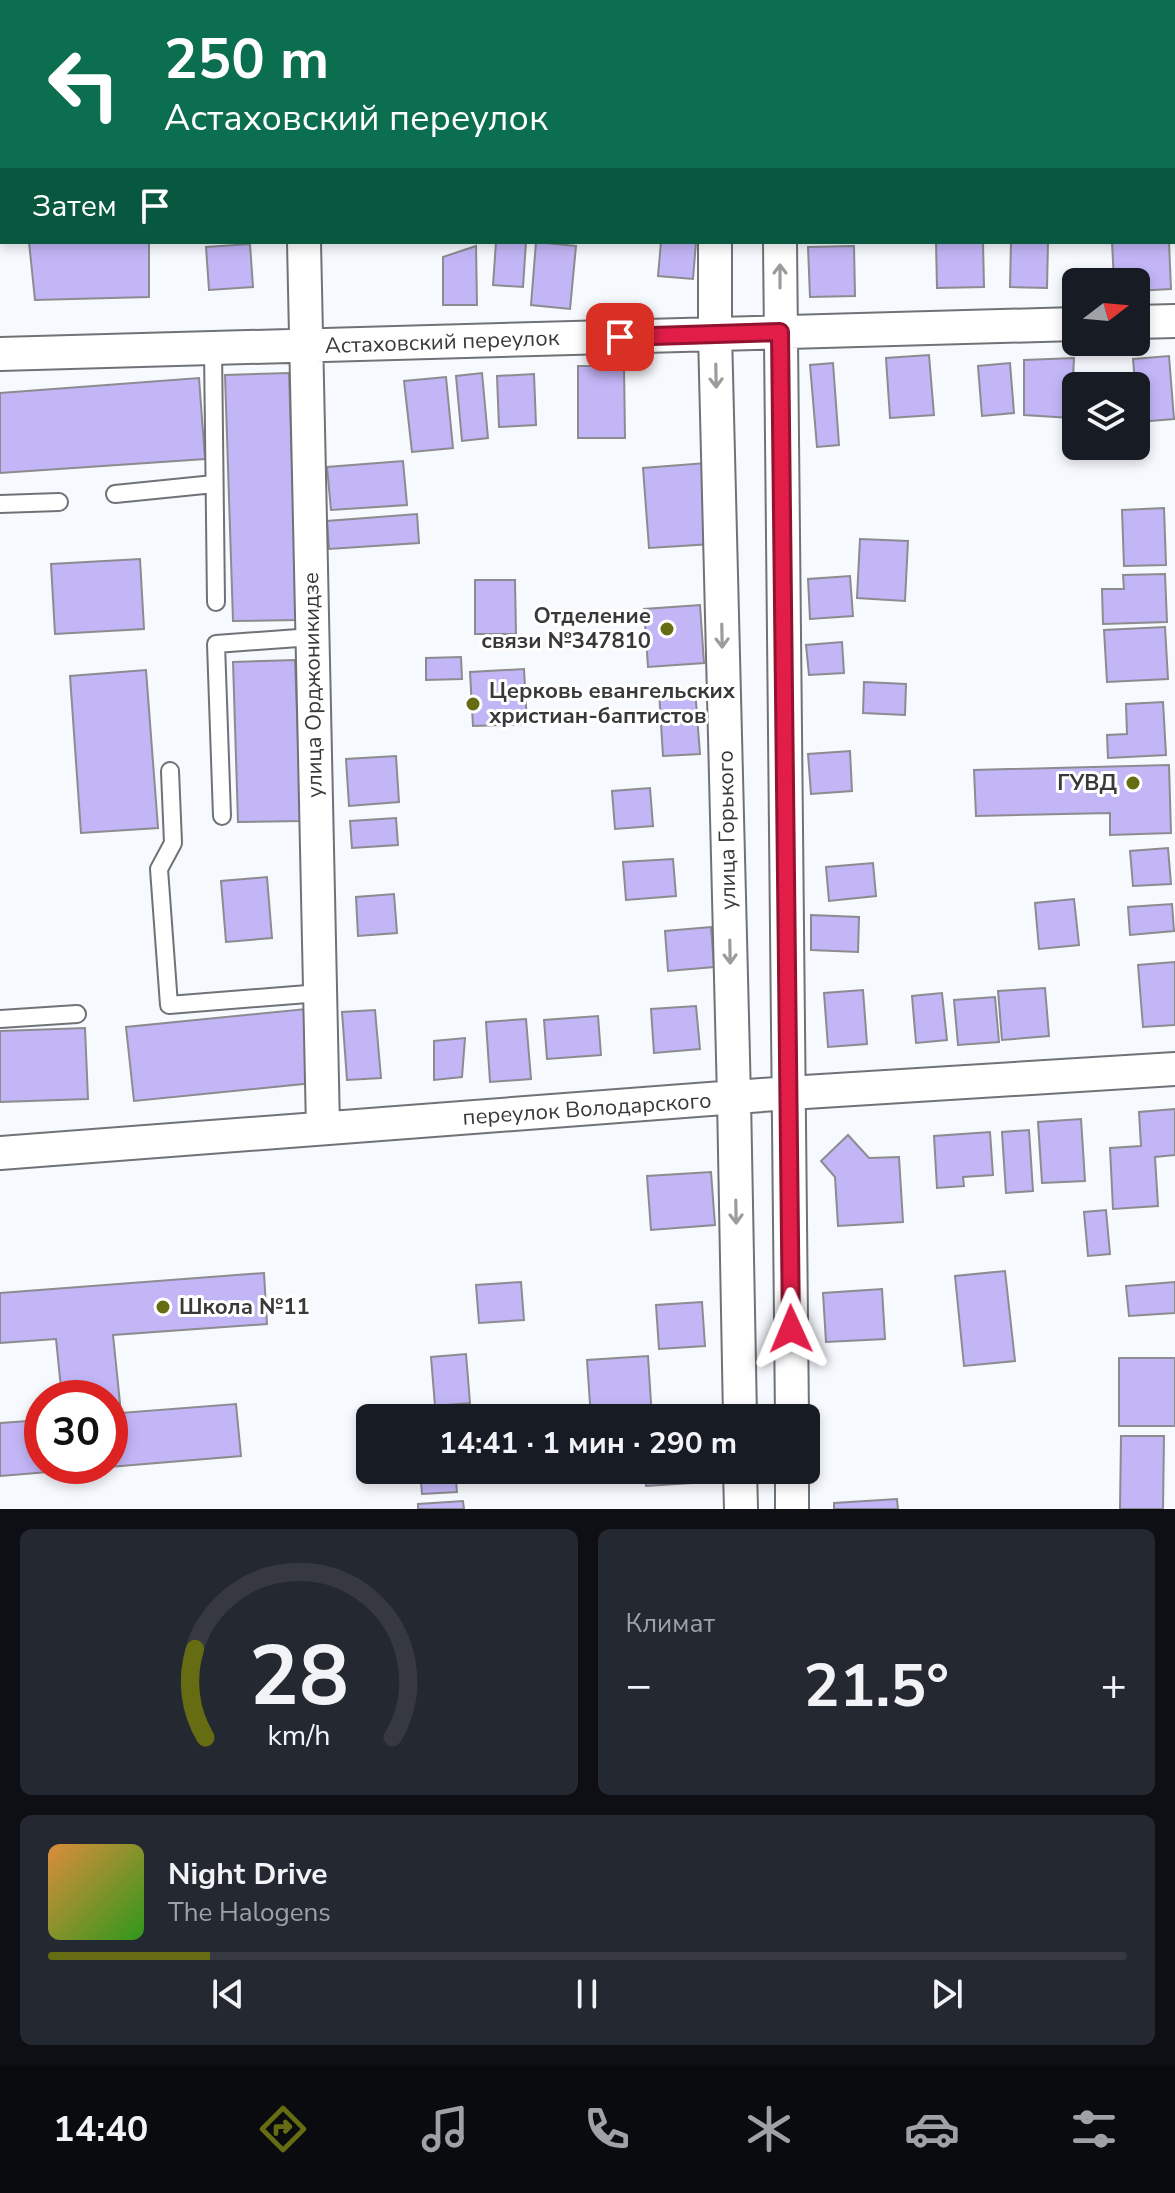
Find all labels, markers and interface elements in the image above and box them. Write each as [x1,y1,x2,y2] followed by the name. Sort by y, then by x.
[164,21,329,98] text: 250 m
[32,32,136,136] icon: left
[164,94,548,143] text: Астаховский переулок
[133,184,177,228] icon: arrive
[32,186,117,227] text: Затем
[772,263,788,290] one-way arrow
[1062,268,1150,356] north arrow
[1062,268,1150,460] map controls
[586,303,654,371] pin
[598,315,642,359] icon: arrive
[324,323,560,361] street label: Астаховский переулок
[708,362,723,389] one-way arrow
[1062,372,1150,460] button: layers
[296,572,330,798] street label: улица Орджоникидзе
[481,601,651,656] place label: Отделение связи №347810
[658,620,676,638] marker: Отделение связи №347810
[715,622,730,649] one-way arrow
[489,676,736,731] place label: Церковь евангельских христиан-баптистов
[464,695,482,713] marker: Церковь евангельских христиан-баптистов
[711,750,743,910] street label: улица Горького
[1057,768,1117,798] place label: ГУВД
[1124,774,1142,792] marker: ГУВД
[723,938,738,965] one-way arrow
[462,1085,712,1133] street label: переулок Володарского
[728,1198,744,1225] one-way arrow
[749,1287,833,1371] position arrow
[179,1292,310,1322] place label: Школа №11
[154,1298,172,1316] marker: Школа №11
[24,1380,128,1484] speed limit sign: 30
[439,1423,737,1464] text: 14:41 · 1 мин · 290 m
[626,1606,715,1641] text: Климат
[249,1620,349,1733] text: 28
[803,1645,949,1727] text: 21.5°
[626,1656,652,1716] text: −
[1101,1656,1127,1716] text: +
[267,1716,330,1755] text: km/h
[168,1854,327,1895] text: Night Drive
[168,1895,331,1930] text: The Halogens
[206,1972,250,2016] icon: previous
[565,1972,609,2016] icon: pause
[925,1972,969,2016] icon: next
[255,2101,311,2157] icon: directions
[417,2101,473,2157] icon: music
[579,2101,635,2157] icon: phone
[741,2101,797,2157] icon: climate
[904,2101,960,2157] icon: car
[1066,2101,1122,2157] icon: filters
[53,2105,148,2154] text: 14:40

